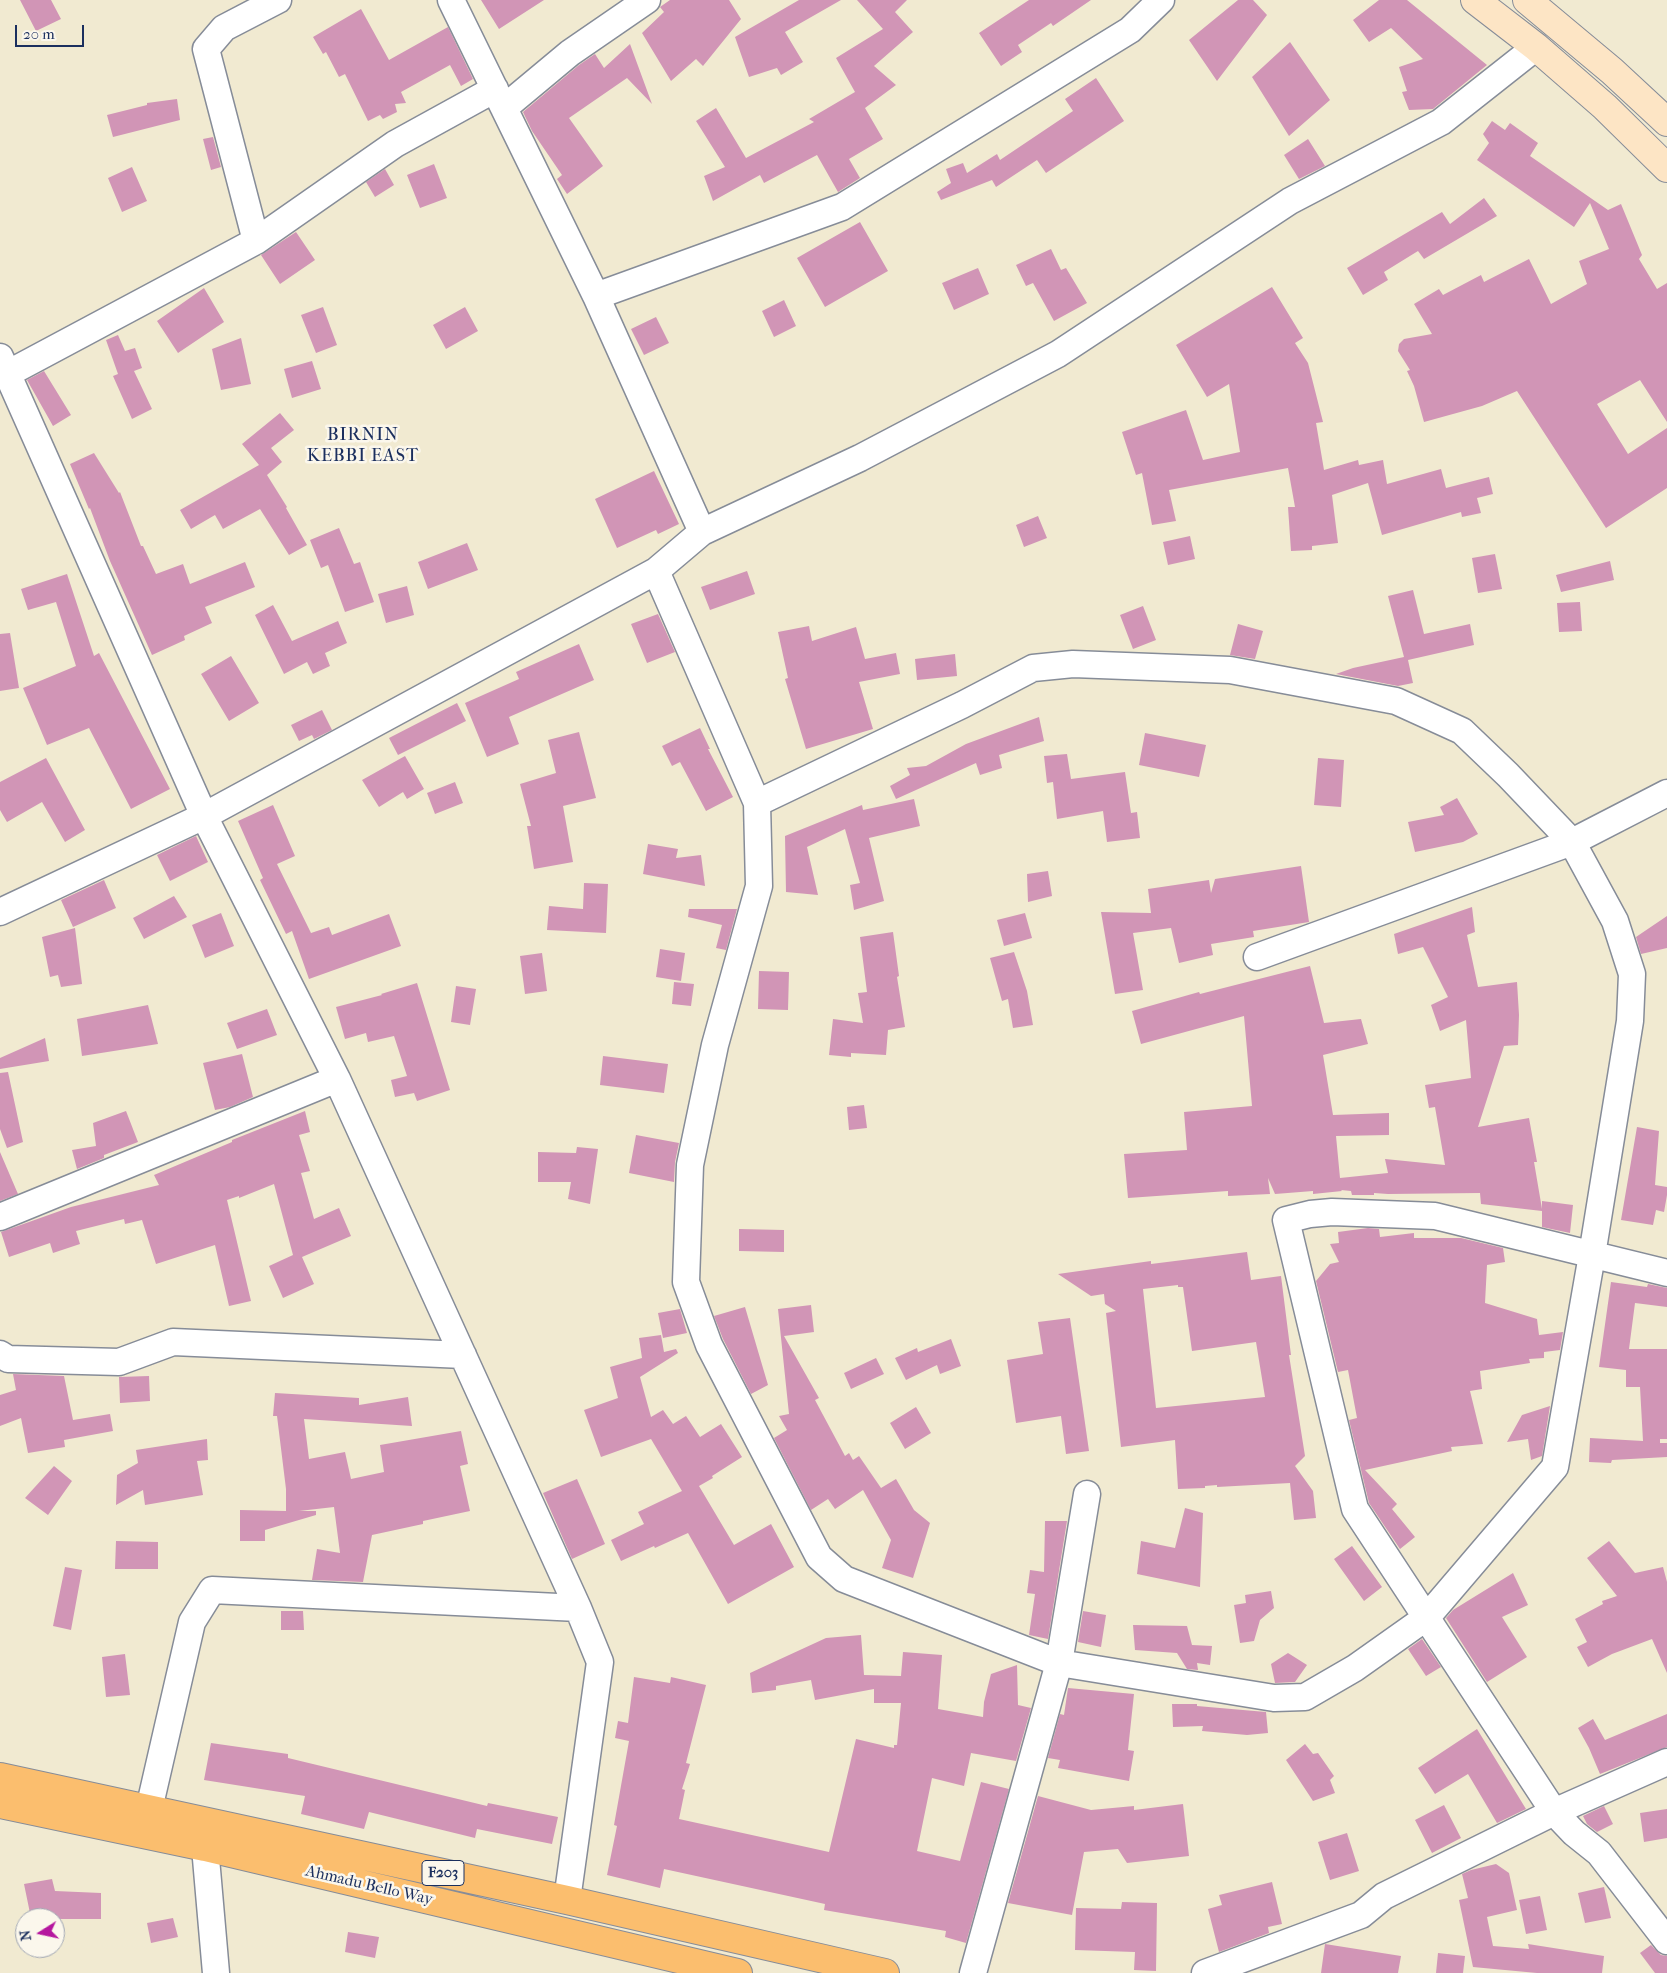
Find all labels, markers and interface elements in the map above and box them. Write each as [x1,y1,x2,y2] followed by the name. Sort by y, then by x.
[18,15,86,47] scale bar
[23,25,55,43] text: 20 m
[306,425,420,468] district label: BIRNIN KEBBI EAST
[422,1860,464,1886] road number: F203
[303,1862,435,1910] street label: Ahmadu Bello Way
[15,1908,65,1958] north arrow
[16,1929,35,1942] text: N

